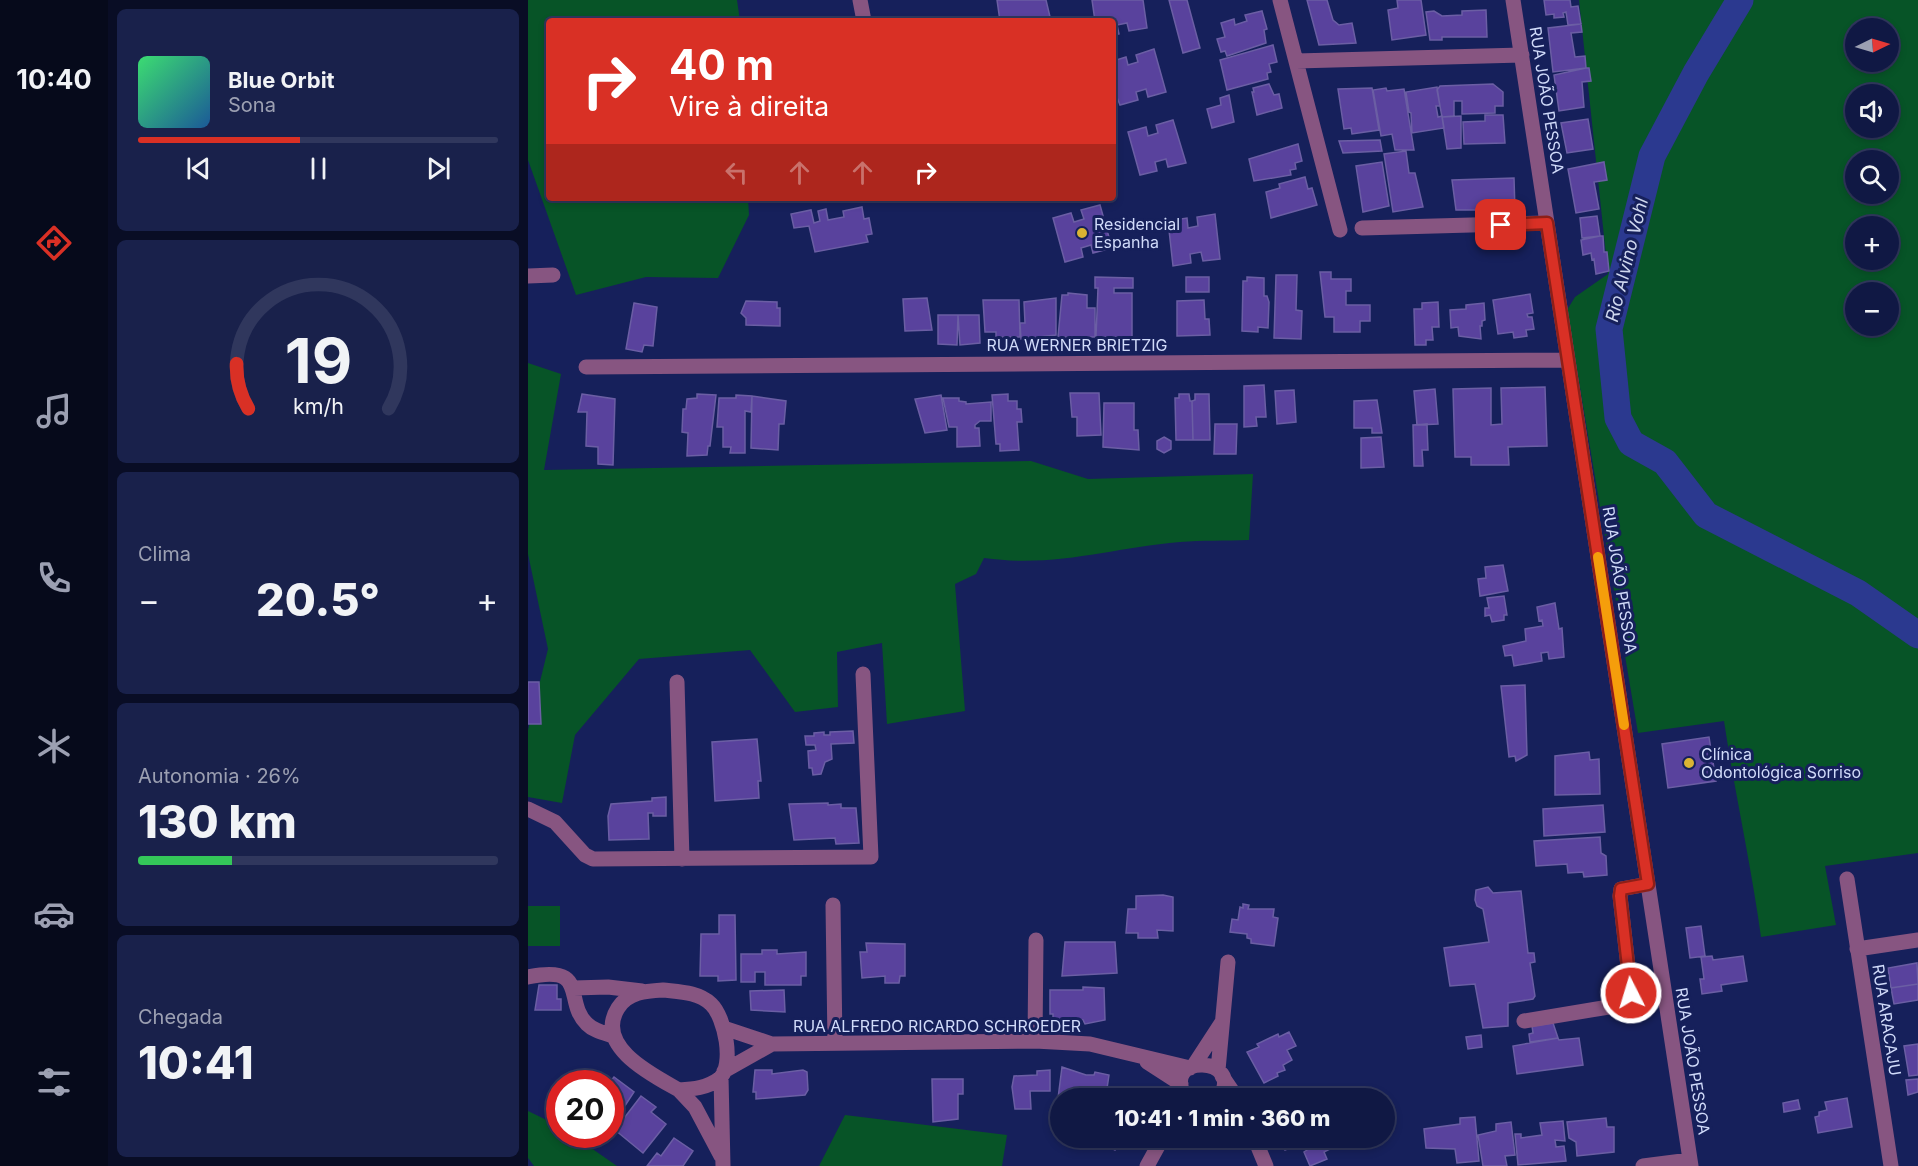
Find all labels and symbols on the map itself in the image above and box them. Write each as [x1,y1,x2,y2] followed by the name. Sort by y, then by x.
[1845,18,1899,72] north arrow
[1526,25,1568,175] street label: RUA JOÃO PESSOA
[1601,195,1652,324] water label: Rio Alvino Vohl
[1475,199,1526,250] pin
[1094,214,1180,252] place label: Residencial Espanha
[1075,226,1089,240] marker: Residencial Espanha
[987,335,1167,355] street label: RUA WERNER BRIETZIG
[1599,505,1641,655] street label: RUA JOÃO PESSOA
[1701,744,1861,782] place label: Clínica Odontológica Sorriso
[1682,756,1696,770] marker: Clínica Odontológica Sorriso
[1599,961,1663,1025] position arrow
[1868,963,1906,1077] street label: RUA ARACAJU
[1672,986,1714,1136] street label: RUA JOÃO PESSOA
[793,1016,1081,1036] street label: RUA ALFREDO RICARDO SCHROEDER
[546,1070,624,1148] speed limit sign: 20

